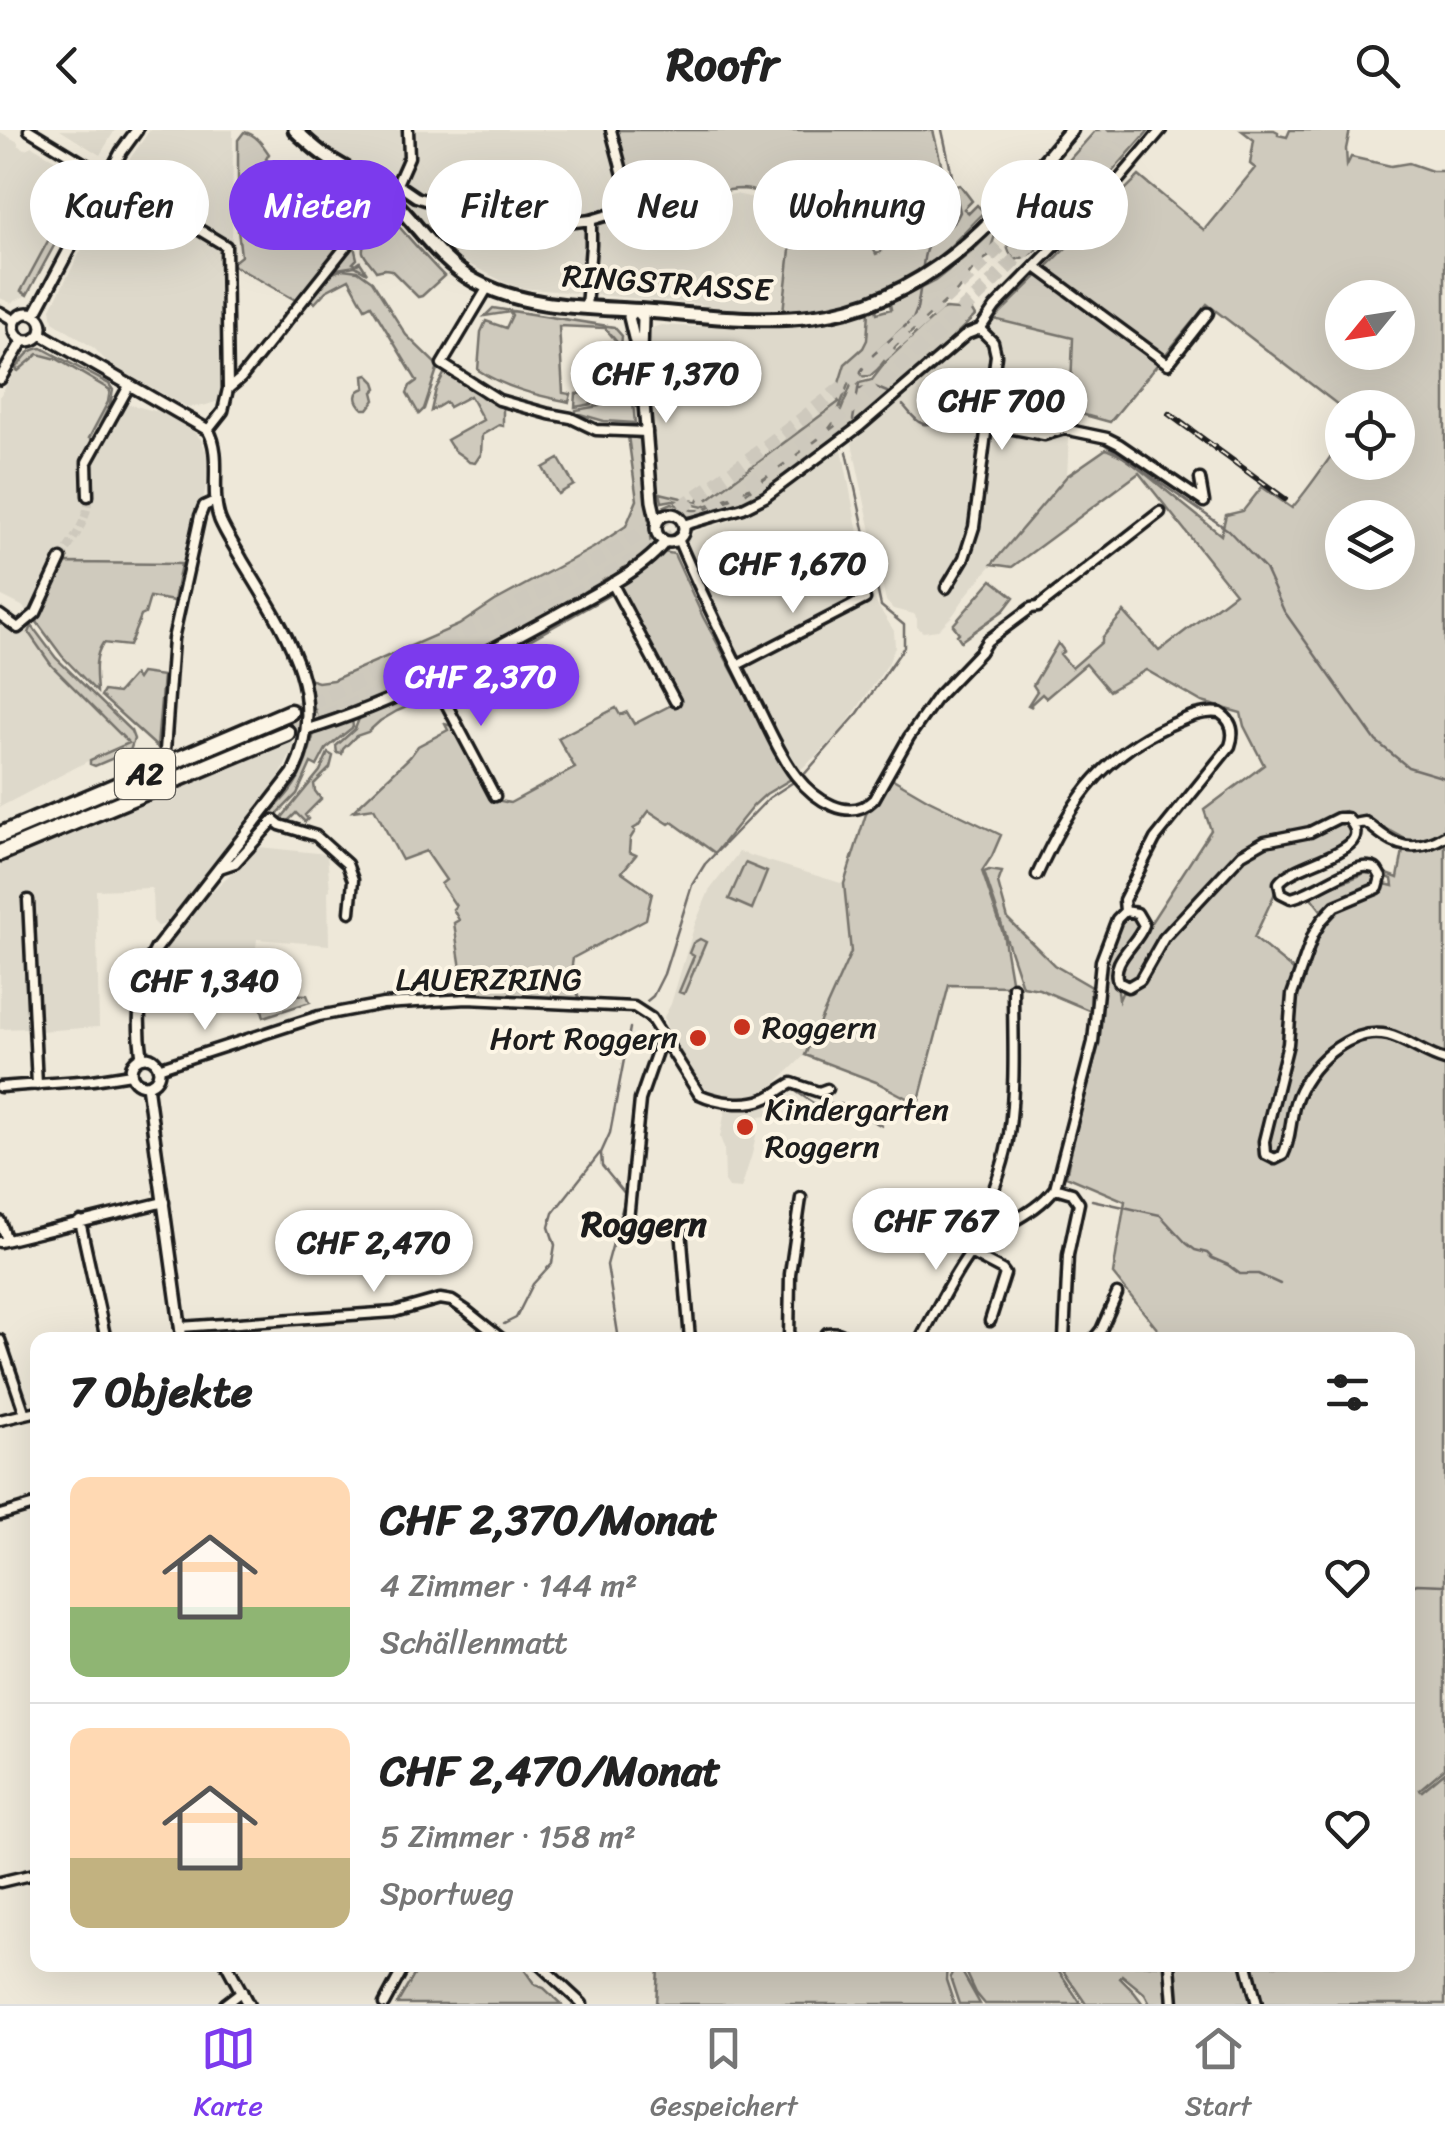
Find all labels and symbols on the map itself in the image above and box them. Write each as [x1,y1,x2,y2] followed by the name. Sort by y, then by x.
[561,247,776,319] street label: RINGSTRASSE
[1325,280,1415,370] north arrow
[552,341,780,426] pin: CHF 1,370
[910,368,1094,453] pin: CHF 700
[679,531,907,616] pin: CHF 1,670
[367,644,595,729] pin: CHF 2,370
[115,749,175,799] road number: A2
[91,948,319,1033] pin: CHF 1,340
[396,951,582,1008] street label: LAUERZRING
[762,999,877,1056] place label: Roggern
[490,1010,678,1067] place label: Hort Roggern
[731,1016,753,1038] marker: Roggern
[687,1027,709,1049] marker: Hort Roggern
[765,1081,949,1175] place label: Kindergarten Roggern
[734,1116,756,1138] marker: Kindergarten Roggern
[844,1188,1028,1273] pin: CHF 767
[580,1193,707,1255] district label: Roggern
[260,1210,488,1295] pin: CHF 2,470

